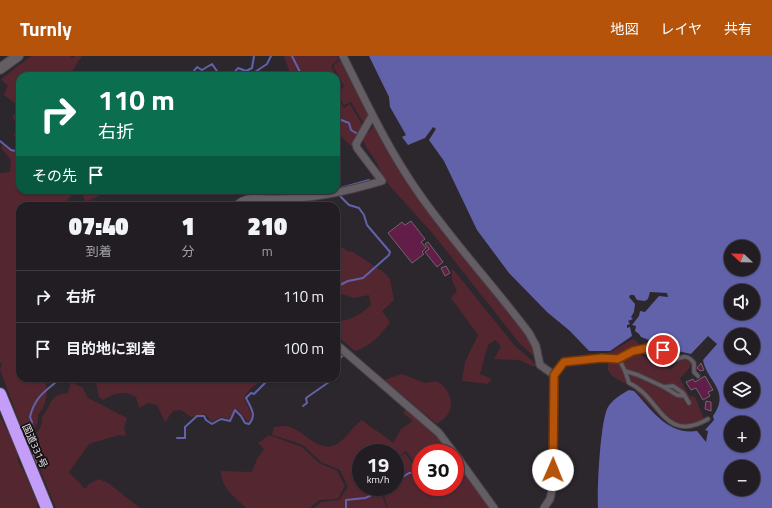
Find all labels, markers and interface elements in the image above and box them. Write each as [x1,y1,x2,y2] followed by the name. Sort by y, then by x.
[20,14,72,43] text: Turnly
[610,18,638,39] text: 地図
[660,18,702,39] text: レイヤ
[724,18,752,39] text: 共有
[98,78,175,121] text: 110 m
[32,88,84,140] icon: right
[98,118,134,145] text: 右折
[32,164,77,187] text: その先
[85,164,107,186] icon: arrive
[69,208,129,244] text: 07:40
[181,208,195,244] text: 1
[248,208,287,244] text: 210
[724,240,760,276] north arrow
[724,240,760,496] map controls
[86,241,112,261] text: 到着
[182,241,195,261] text: 分
[262,241,273,261] text: m
[724,284,760,320] button: sound
[66,285,96,308] text: 右折
[283,285,324,308] text: 110 m
[32,286,54,308] icon: right
[724,328,760,364] button: search
[646,333,680,367] pin
[66,337,156,360] text: 目的地に到着
[283,337,324,360] text: 100 m
[32,338,54,360] icon: arrive
[652,339,674,361] icon: arrive
[724,372,760,408] button: layers
[724,416,760,452] button: +
[19,422,51,470] street label: 国道331号
[412,444,464,496] speed limit sign: 30
[367,449,389,480] text: 19
[532,449,574,491] position arrow
[724,460,760,496] button: −
[367,472,389,487] text: km/h

